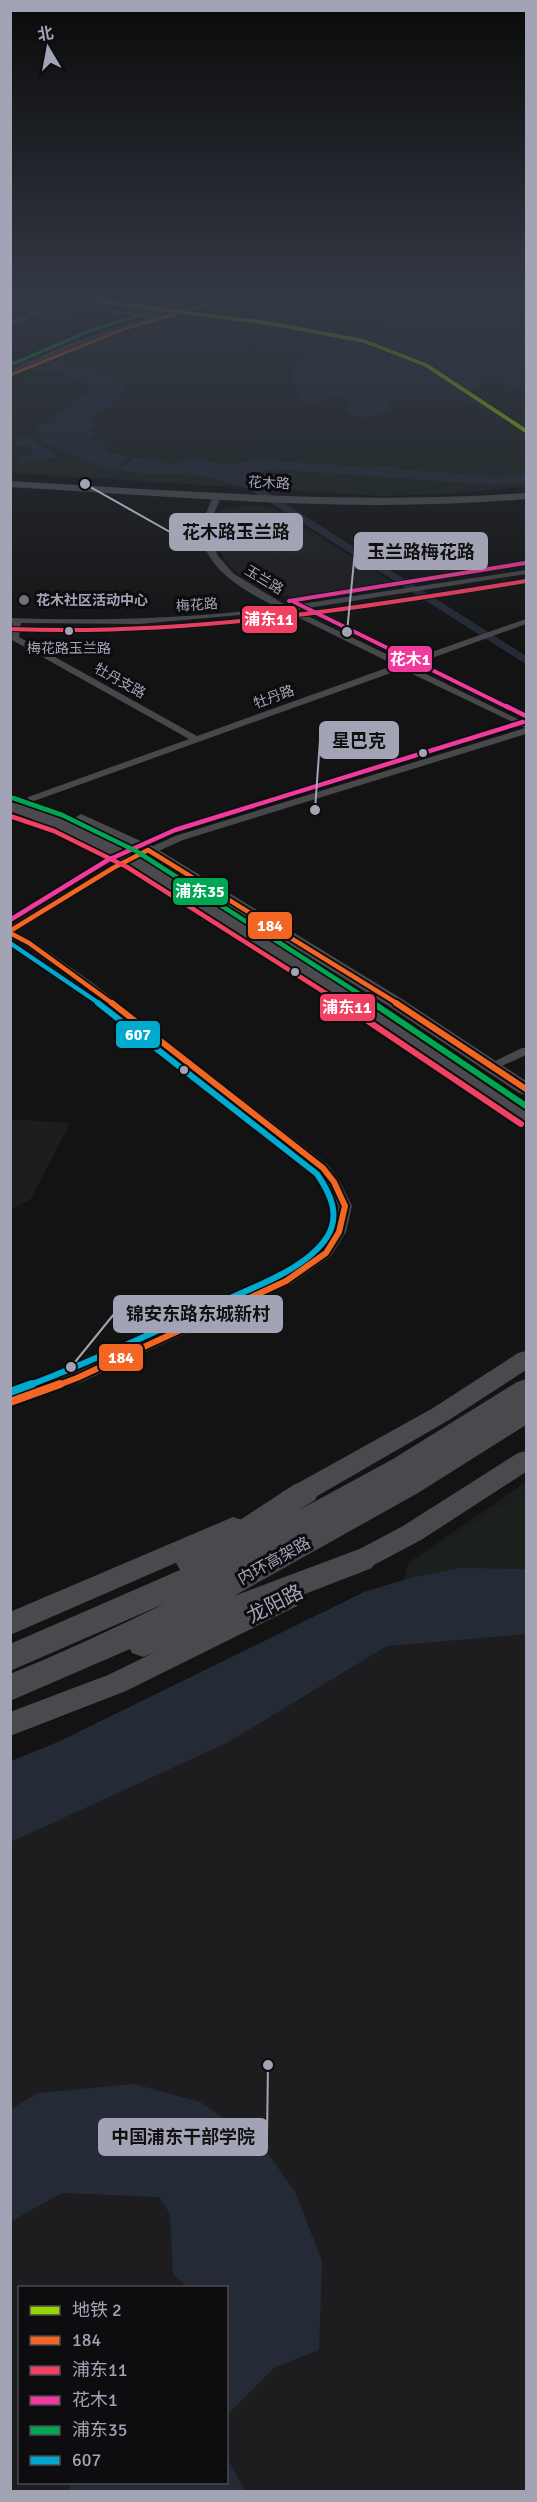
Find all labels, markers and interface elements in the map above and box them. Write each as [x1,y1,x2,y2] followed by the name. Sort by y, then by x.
[18,18,78,78] north arrow
[36,23,55,45] text: 北
[248,473,290,493] street label: 花木路
[170,514,302,550] callout: 花木路玉兰路
[182,521,290,543] text: 花木路玉兰路
[355,533,487,569] callout: 玉兰路梅花路
[367,541,475,563] text: 玉兰路梅花路
[242,562,286,598] street label: 玉兰路
[36,592,148,609] place label: 花木社区活动中心
[17,593,31,607] marker: 花木社区活动中心
[175,595,219,615] street label: 梅花路
[241,605,298,634] line badge: 浦东11
[244,610,294,630] text: 浦东11
[63,625,75,637] marker: 梅花路玉兰路
[27,640,111,657] place label: 梅花路玉兰路
[387,645,433,673] line badge: 花木1
[390,650,431,670] text: 花木1
[91,660,149,702] street label: 牡丹支路
[251,682,297,712] street label: 牡丹路
[320,722,398,758] callout: 星巴克
[332,730,386,752] text: 星巴克
[417,747,429,759] unlabelled marker
[172,877,229,906] line badge: 浦东35
[175,882,225,902] text: 浦东35
[247,911,293,940] line badge: 184
[257,916,283,936] text: 184
[289,966,301,978] unlabelled marker
[319,993,376,1022] line badge: 浦东11
[322,998,372,1018] text: 浦东11
[115,1020,161,1049] line badge: 607
[125,1025,151,1045] text: 607
[178,1064,190,1076] unlabelled marker
[114,1296,282,1332] callout: 锦安东路东城新村
[126,1303,270,1325] text: 锦安东路东城新村
[98,1343,144,1372] line badge: 184
[108,1348,134,1368] text: 184
[234,1533,314,1589] street label: 内环高架路
[243,1579,307,1629] street label: 龙阳路
[99,2119,267,2155] callout: 中国浦东干部学院
[111,2126,255,2148] text: 中国浦东干部学院
[18,2286,228,2484] legend
[72,2299,122,2321] text: 地铁 2
[72,2329,101,2351] text: 184
[72,2359,127,2381] text: 浦东11
[72,2389,118,2411] text: 花木1
[72,2419,127,2441] text: 浦东35
[72,2449,101,2471] text: 607

